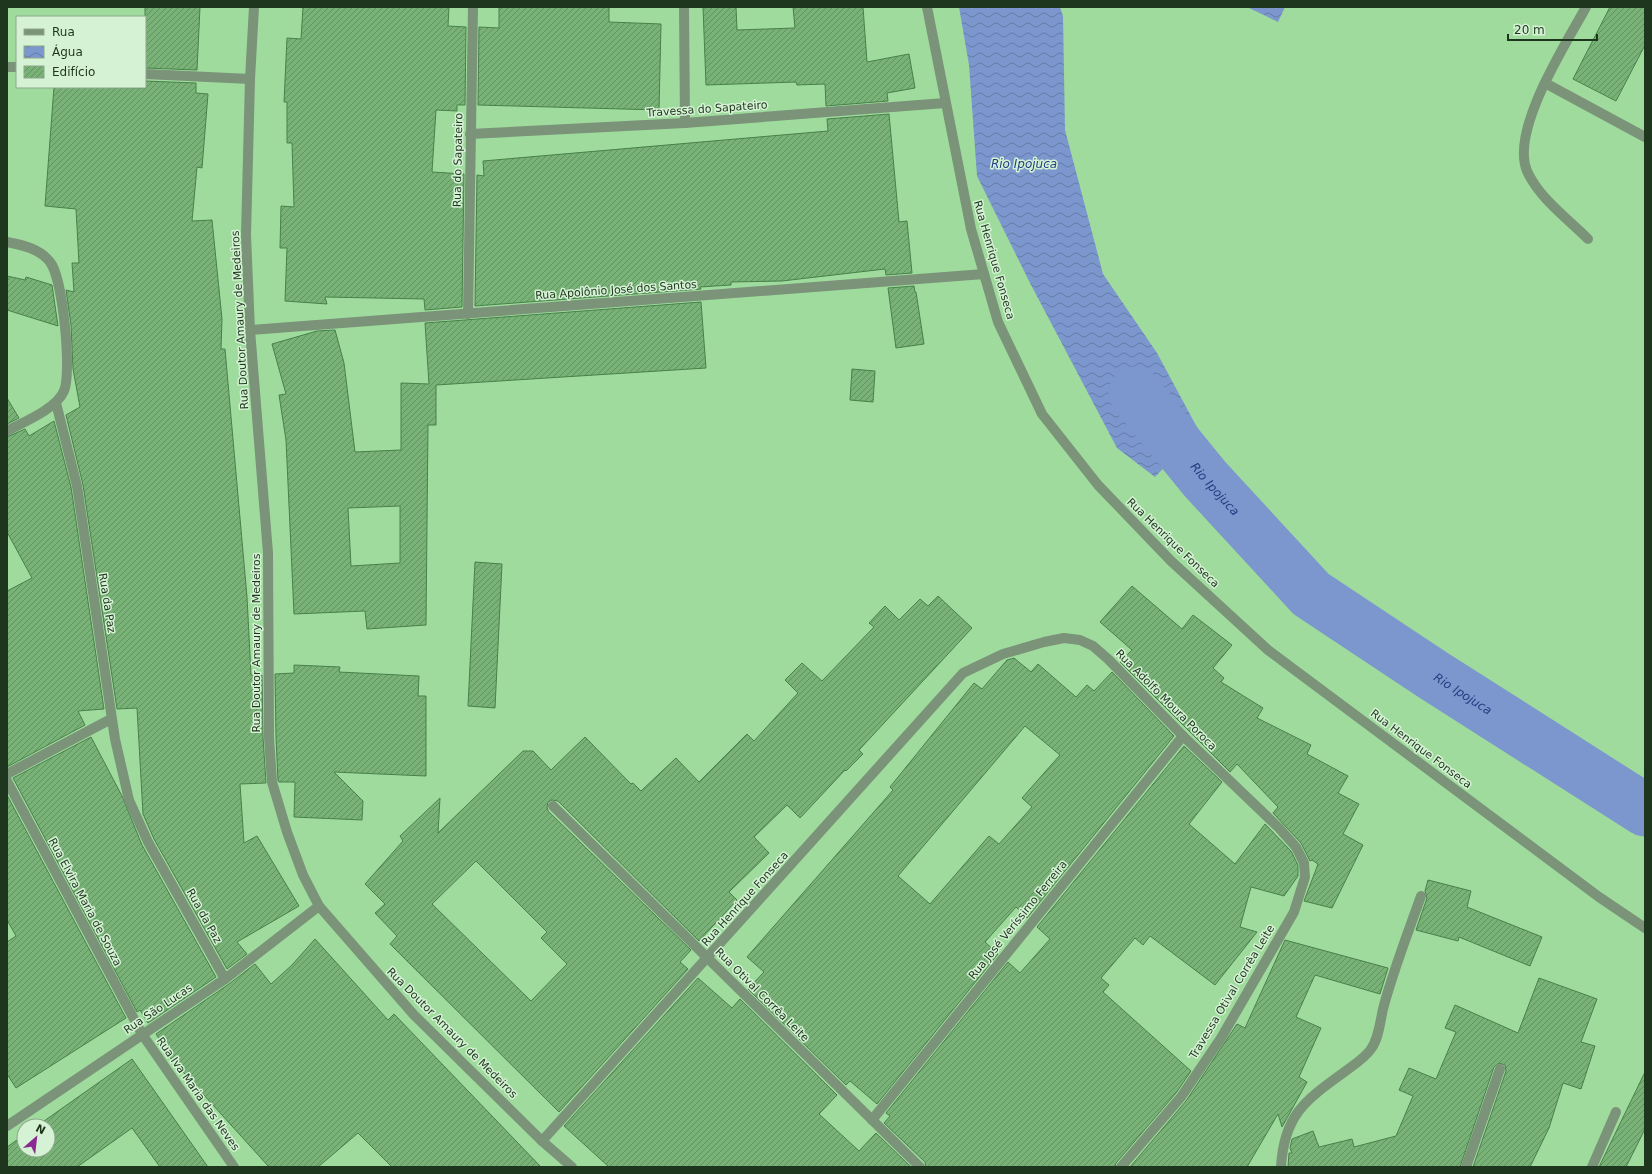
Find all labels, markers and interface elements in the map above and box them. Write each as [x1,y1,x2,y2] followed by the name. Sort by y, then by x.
[16,16,146,88] legend
[1508,16,1597,42] scale bar
[1514,23,1545,37] text: 20 m
[52,25,75,39] text: Rua
[52,44,83,59] text: Água
[52,65,95,79] text: Edifício
[645,98,768,120] street label: Travessa do Sapateiro
[451,113,465,207] street label: Rua do Sapateiro
[991,157,1057,171] water label: Rio Ipojuca
[971,199,1017,321] street label: Rua Henrique Fonseca
[229,230,251,410] street label: Rua Doutor Amaury de Medeiros
[535,278,698,302] street label: Rua Apolônio José dos Santos
[1188,460,1242,518] water label: Rio Ipojuca
[1124,496,1222,590] street label: Rua Henrique Fonseca
[250,553,263,733] street label: Rua Doutor Amaury de Medeiros
[96,572,118,634] street label: Rua da Paz
[1113,647,1219,753] street label: Rua Adolfo Moura Poroca
[1431,670,1494,718] water label: Rio Ipojuca
[1368,707,1474,791] street label: Rua Henrique Fonseca
[46,836,124,968] street label: Rua Elvira Maria de Souza
[699,849,791,949] street label: Rua Henrique Fonseca
[966,858,1070,982] street label: Rua José Veríssimo Ferreira
[184,887,224,946] street label: Rua da Paz
[1186,922,1277,1062] street label: Travessa Otival Corrêa Leite
[712,945,812,1045] street label: Rua Otival Corrêa Leite
[384,965,520,1101] street label: Rua Doutor Amaury de Medeiros
[121,981,195,1037] street label: Rua São Lucas
[154,1035,242,1153] street label: Rua Iva Maria das Neves
[16,1118,56,1158] north arrow
[33,1122,48,1138] text: N

